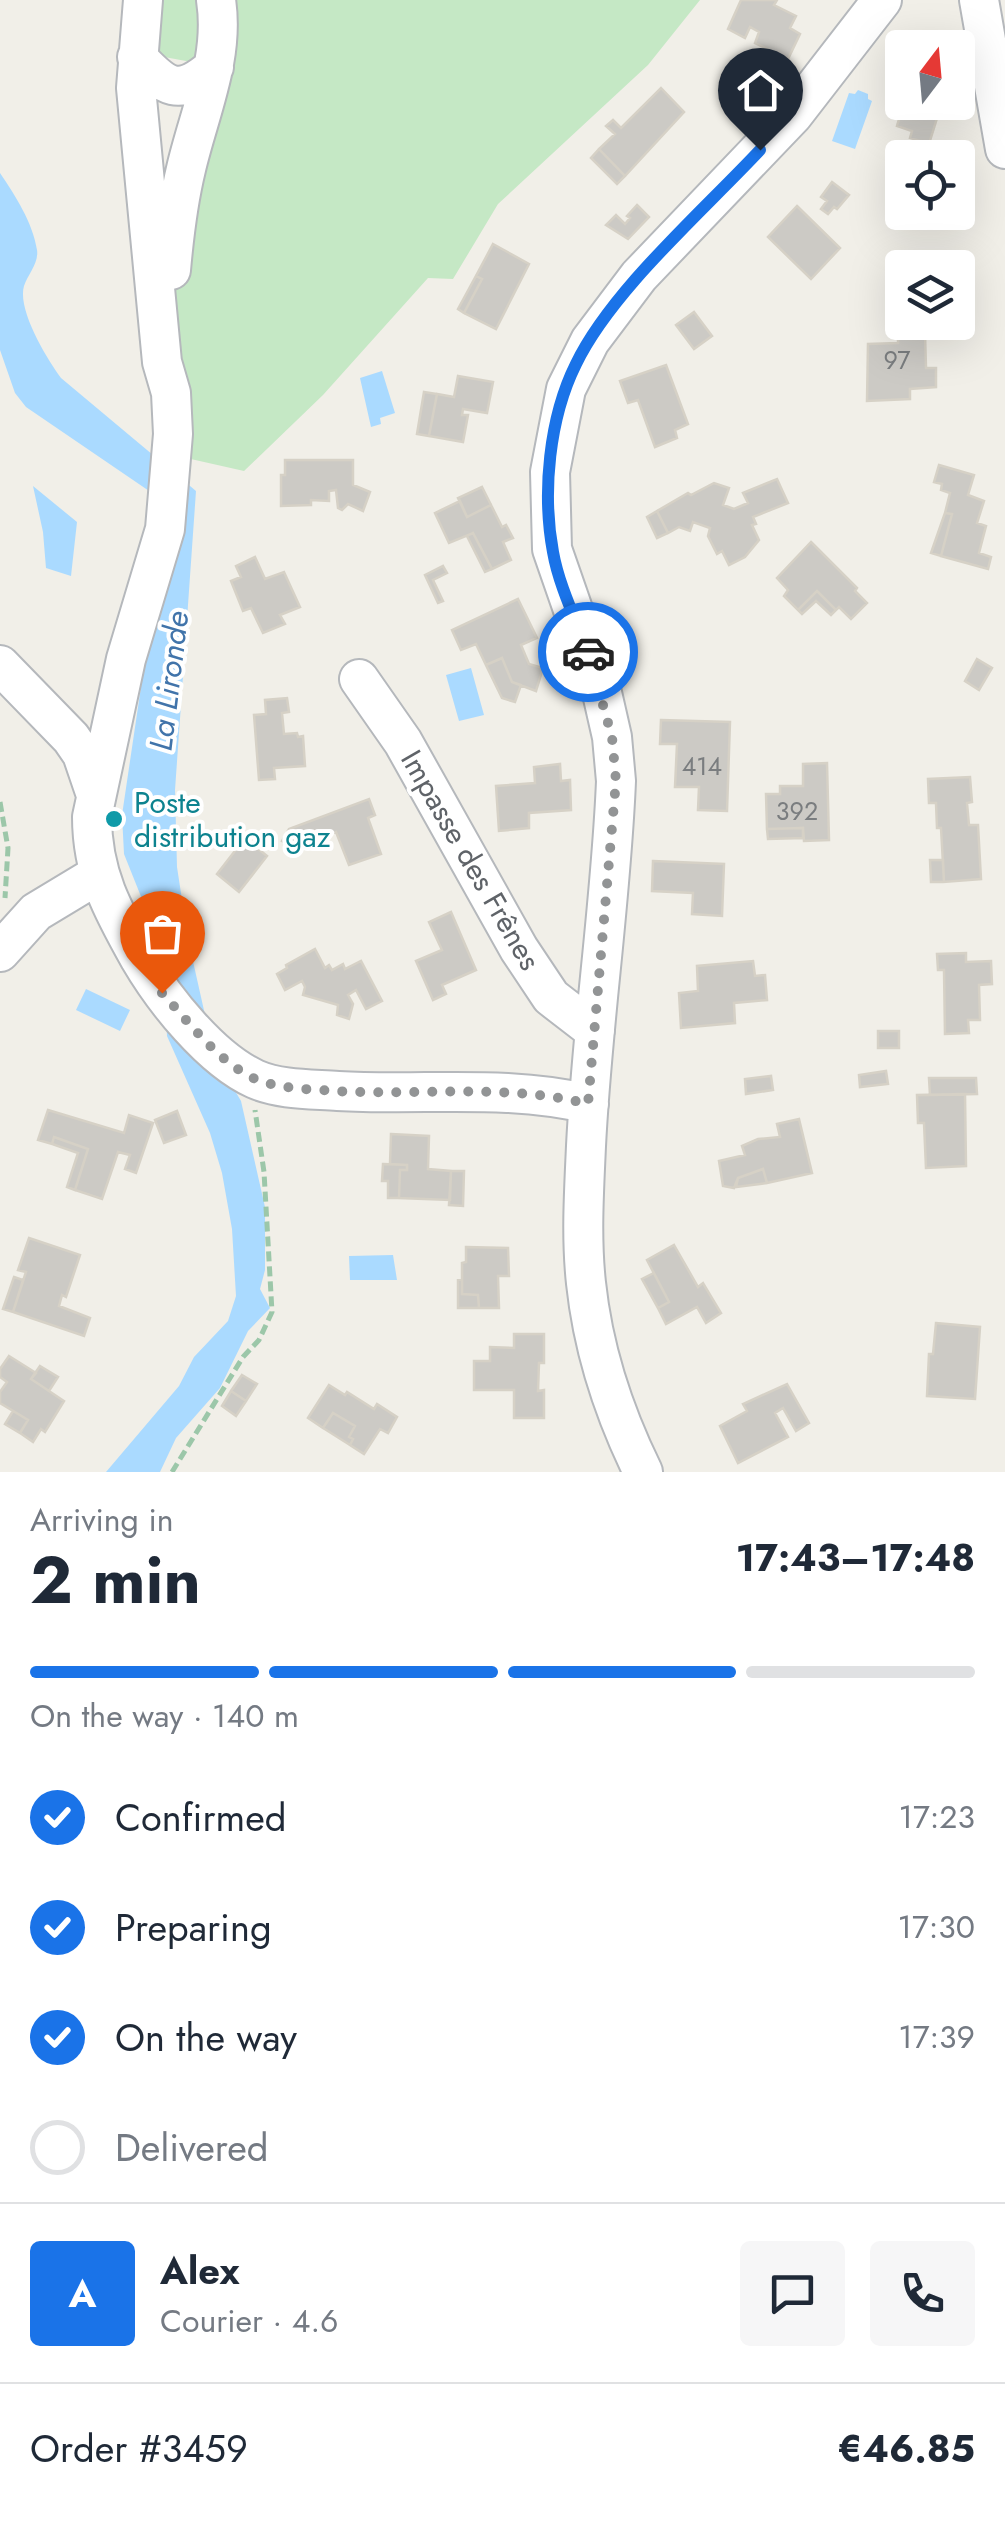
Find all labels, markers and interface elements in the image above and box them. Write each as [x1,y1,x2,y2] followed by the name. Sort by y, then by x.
[885,30,975,120] north arrow
[885,30,975,340] map controls
[718,48,803,151] pin
[733,63,788,118] icon: home
[885,140,975,230] button: locate
[885,250,975,340] button: layers
[884,342,910,378] house number: 97
[538,602,638,702] courier
[138,608,200,754] water label: La Lironde
[561,625,616,680] icon: car
[390,742,552,978] street label: Impasse des Frênes
[682,748,722,784] house number: 414
[134,781,331,858] place label: Poste distribution gaz
[776,793,818,829] house number: 392
[103,808,125,830] marker: Poste distribution gaz
[120,891,205,994] pin
[135,906,190,961] icon: bag
[30,1497,174,1543] text: Arriving in
[736,1530,975,1585] text: 17:43–17:48
[30,1533,201,1627] text: 2 min
[30,1693,299,1739] text: On the way · 140 m
[30,1790,85,1845] icon: check
[115,1790,286,1845] text: Confirmed
[899,1794,975,1840] text: 17:23
[30,1900,85,1955] icon: check
[115,1900,272,1955] text: Preparing
[898,1904,975,1950] text: 17:30
[30,2010,85,2065] icon: check
[115,2010,297,2065] text: On the way
[898,2014,975,2060] text: 17:39
[115,2120,268,2175] text: Delivered
[740,2241,845,2346] button: chat
[870,2241,975,2346] button: phone
[160,2243,240,2298] text: Alex
[69,2266,96,2321] text: A
[160,2298,338,2344] text: Courier · 4.6
[30,2421,248,2476] text: Order #3459
[838,2421,975,2476] text: €46.85

